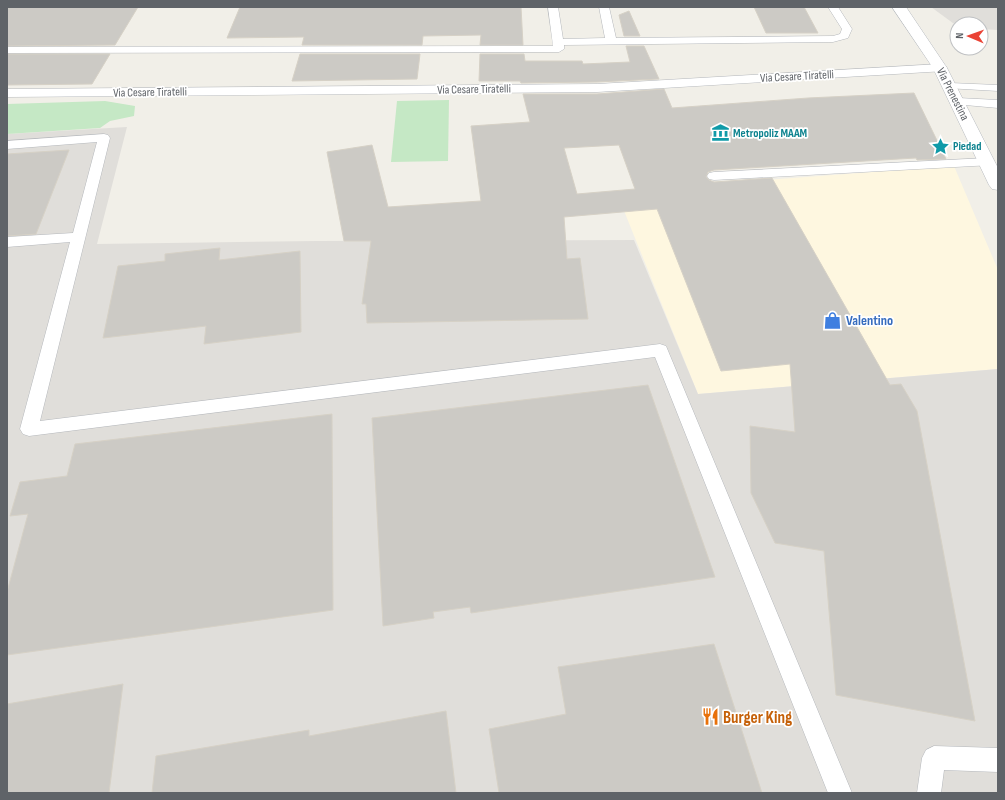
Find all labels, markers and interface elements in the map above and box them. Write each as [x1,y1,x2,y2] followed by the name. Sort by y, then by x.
[949,16,989,56] north arrow
[953,32,966,39] text: N
[933,65,972,123] street label: Via Prenestina
[760,67,834,86] street label: Via Cesare Tiratelli
[437,81,511,98] street label: Via Cesare Tiratelli
[113,84,187,101] street label: Via Cesare Tiratelli
[710,123,730,143] museum icon: Metropoliz MAAM
[733,126,808,141] place label: Metropoliz MAAM
[930,136,950,156] place icon: Piedad
[953,139,981,154] place label: Piedad
[823,310,843,330] shop icon: Valentino
[846,312,893,329] place label: Valentino
[700,707,720,727] restaurant icon: Burger King
[723,708,792,728] place label: Burger King

